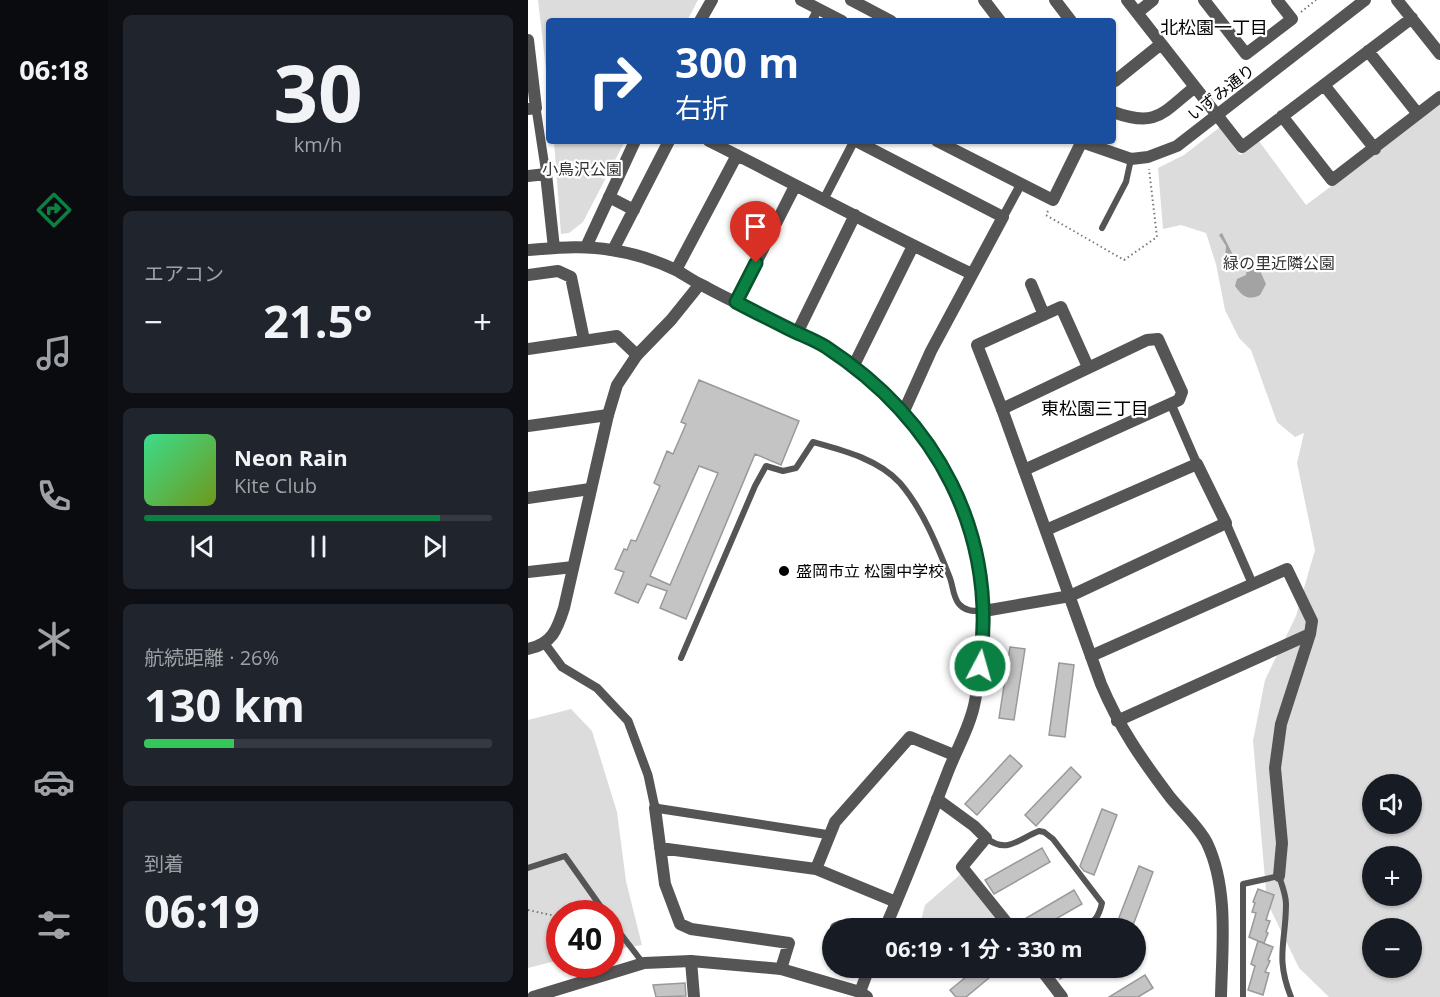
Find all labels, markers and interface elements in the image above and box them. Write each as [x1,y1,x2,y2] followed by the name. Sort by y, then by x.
[1160,15,1268,39] district label: 北松園一丁目
[675,33,799,90] text: 300 m
[273,39,363,145] text: 30
[576,42,654,120] icon: right
[19,51,89,88] text: 06:18
[1183,59,1259,125] street label: いずみ通り
[675,89,729,126] text: 右折
[294,131,342,158] text: km/h
[542,158,622,180] park label: 小鳥沢公園
[33,189,75,231] icon: directions
[730,201,781,263] pin
[739,210,772,243] icon: arrive
[1223,252,1335,274] park label: 緑の里近隣公園
[144,260,224,287] text: エアコン
[263,290,373,351] text: 21.5°
[144,299,163,344] text: −
[473,299,492,344] text: +
[33,332,75,374] icon: music
[1041,396,1149,420] district label: 東松園三丁目
[234,442,348,472] text: Neon Rain
[234,472,317,499] text: Kite Club
[33,475,75,517] icon: phone
[186,530,219,563] icon: previous
[302,530,335,563] icon: pause
[418,530,451,563] icon: next
[796,560,944,582] place label: 盛岡市立 松園中学校
[777,564,791,578] marker: 盛岡市立 松園中学校
[33,618,75,660] icon: climate
[948,634,1012,698] position arrow
[144,644,279,671] text: 航続距離 · 26%
[144,674,305,735] text: 130 km
[33,761,75,803] icon: car
[1362,774,1422,978] map controls
[1362,774,1422,834] button: sound
[1362,846,1422,906] button: +
[144,850,184,877] text: 到着
[144,880,260,941] text: 06:19
[546,900,624,978] speed limit sign: 40
[33,904,75,946] icon: filters
[1362,918,1422,978] button: −
[885,933,1083,963] text: 06:19 · 1 分 · 330 m

